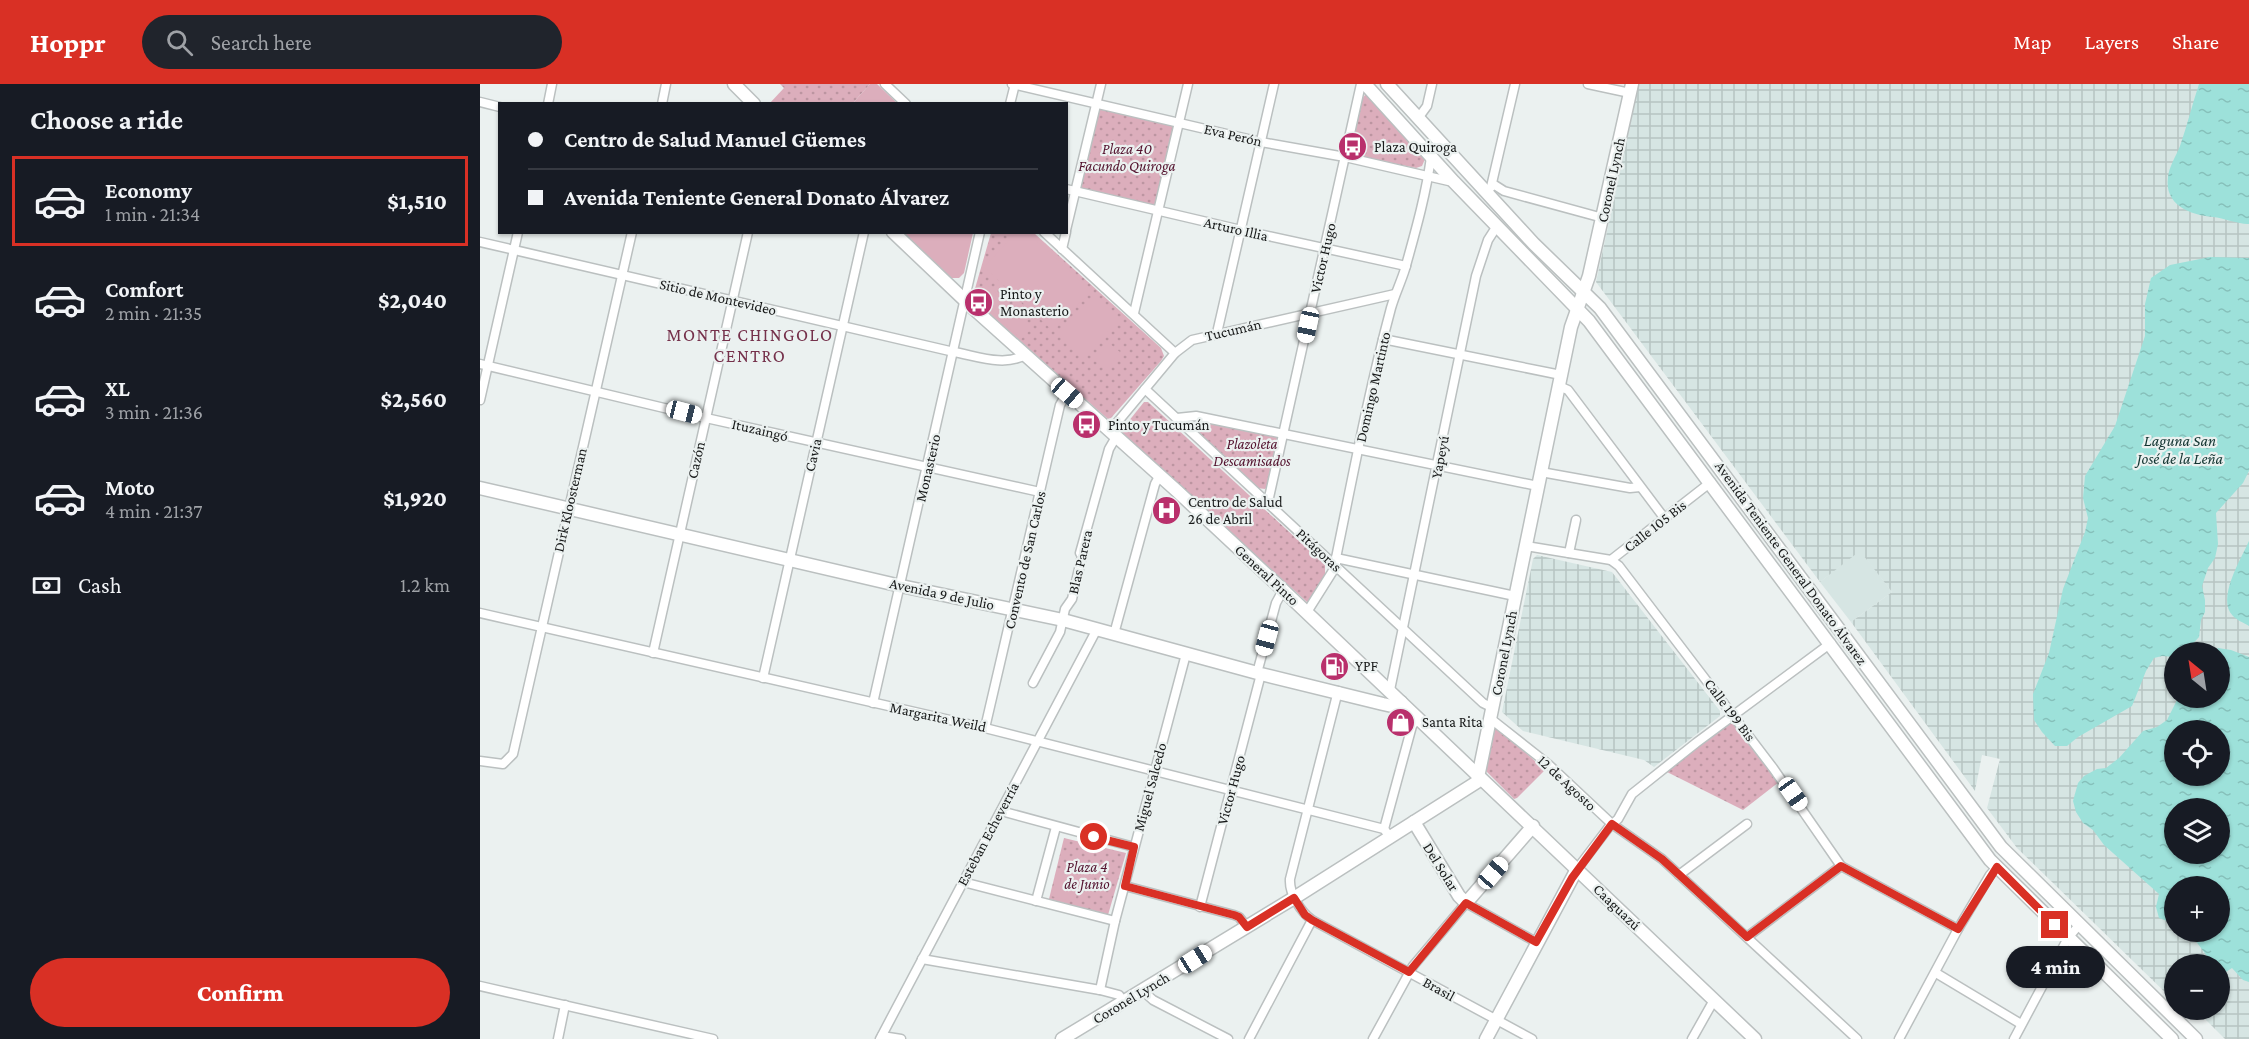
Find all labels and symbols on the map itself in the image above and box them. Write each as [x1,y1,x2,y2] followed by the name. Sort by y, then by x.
[1203,121,1263,149] street label: Eva Perón
[1337,131,1369,163] bus stop icon: Plaza Quiroga
[1594,136,1629,224] street label: Coronel Lynch
[1374,139,1457,156] place label: Plaza Quiroga
[1078,141,1176,175] park label: Plaza 40 Facundo Quiroga
[1202,214,1270,244] street label: Arturo Illia
[1307,221,1340,295] street label: Victor Hugo
[658,276,778,318] street label: Sitio de Montevideo
[1000,286,1069,319] place label: Pinto y Monasterio
[963,287,995,319] bus stop icon: Pinto y Monasterio
[1295,306,1321,344] car
[1203,316,1263,344] street label: Tucumán
[667,325,833,366] district label: MONTE CHINGOLO CENTRO
[1353,330,1394,444] street label: Domingo Martinto
[1048,374,1086,412] car
[664,399,704,425] car
[1071,409,1103,441] bus stop icon: Pinto y Tucumán
[730,416,790,445] street label: Ituzaingó
[1108,417,1210,434] place label: Pinto y Tucumán
[2134,432,2224,468] water label: Laguna San José de la Leña
[912,433,944,503] street label: Monasterio
[1428,434,1453,480] street label: Yapeyú
[1213,436,1291,469] park label: Plazoleta Descamisados
[801,437,825,473] street label: Cavia
[684,440,708,480] street label: Cazón
[550,446,590,554] street label: Dirk Kloosterman
[1712,458,1870,668] street label: Avenida Teniente General Donato Álvarez
[1001,489,1049,631] street label: Convento de San Carlos
[1188,494,1283,527] place label: Centro de Salud 26 de Abril
[1151,495,1183,527] hospital icon: Centro de Salud 26 de Abril
[1621,497,1689,555] street label: Calle 105 Bis
[1292,525,1345,576] street label: Pitágoras
[1065,528,1095,596] street label: Blas Parera
[1232,541,1302,609] street label: General Pinto
[888,575,996,614] street label: Avenida 9 de Julio
[1488,609,1521,697] street label: Coronel Lynch
[1254,618,1280,658] car
[2164,642,2230,708] north arrow
[1318,650,1350,682] fuel station icon: YPF
[1355,658,1378,674] place label: YPF
[1701,676,1759,744] street label: Calle 199 Bis
[888,699,988,736] street label: Margarita Weild
[1385,706,1417,738] shop icon: Santa Rita
[1422,714,1483,730] place label: Santa Rita
[1131,741,1170,833] street label: Miguel Salcedo
[1534,752,1599,815] street label: 12 de Agosto
[1214,753,1249,827] street label: Victor Hugo
[1775,774,1811,814] car
[954,780,1022,888] street label: Esteban Echeverría
[1080,823,1107,850] route start
[1420,840,1462,895] street label: Del Solar
[1474,854,1512,892] car
[1064,859,1110,893] park label: Plaza 4 de Junio
[1589,881,1644,934] street label: Caaguazú
[2041,911,2068,938] route end
[1175,942,1215,976] car
[2006,946,2104,988] callout: 4 min
[1090,969,1173,1028] street label: Coronel Lynch
[1420,974,1458,1004] street label: Brasil

